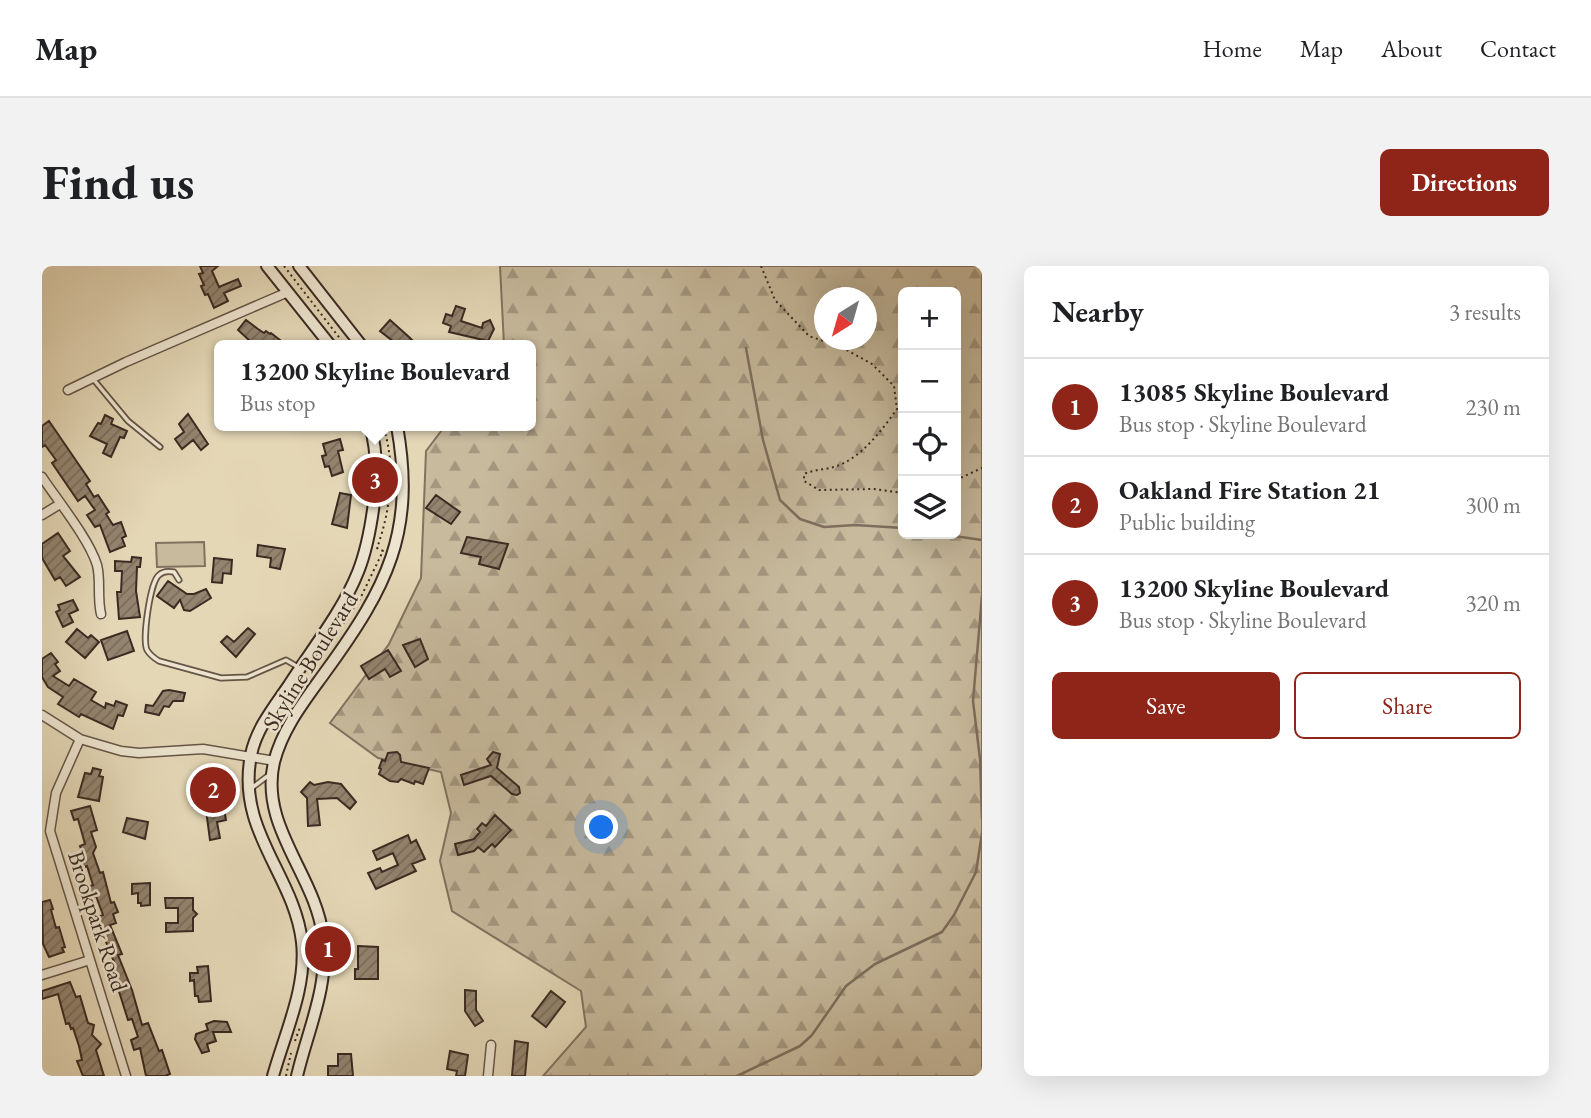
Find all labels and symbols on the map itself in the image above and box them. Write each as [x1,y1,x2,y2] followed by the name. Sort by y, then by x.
[814,287,877,350] north arrow
[352,454,398,506] pin: 3
[255,586,365,736] street label: Skyline Boulevard
[190,764,236,816] pin: 2
[584,810,618,844] your location
[61,847,135,996] street label: Brookpark Road
[305,923,351,975] pin: 1

